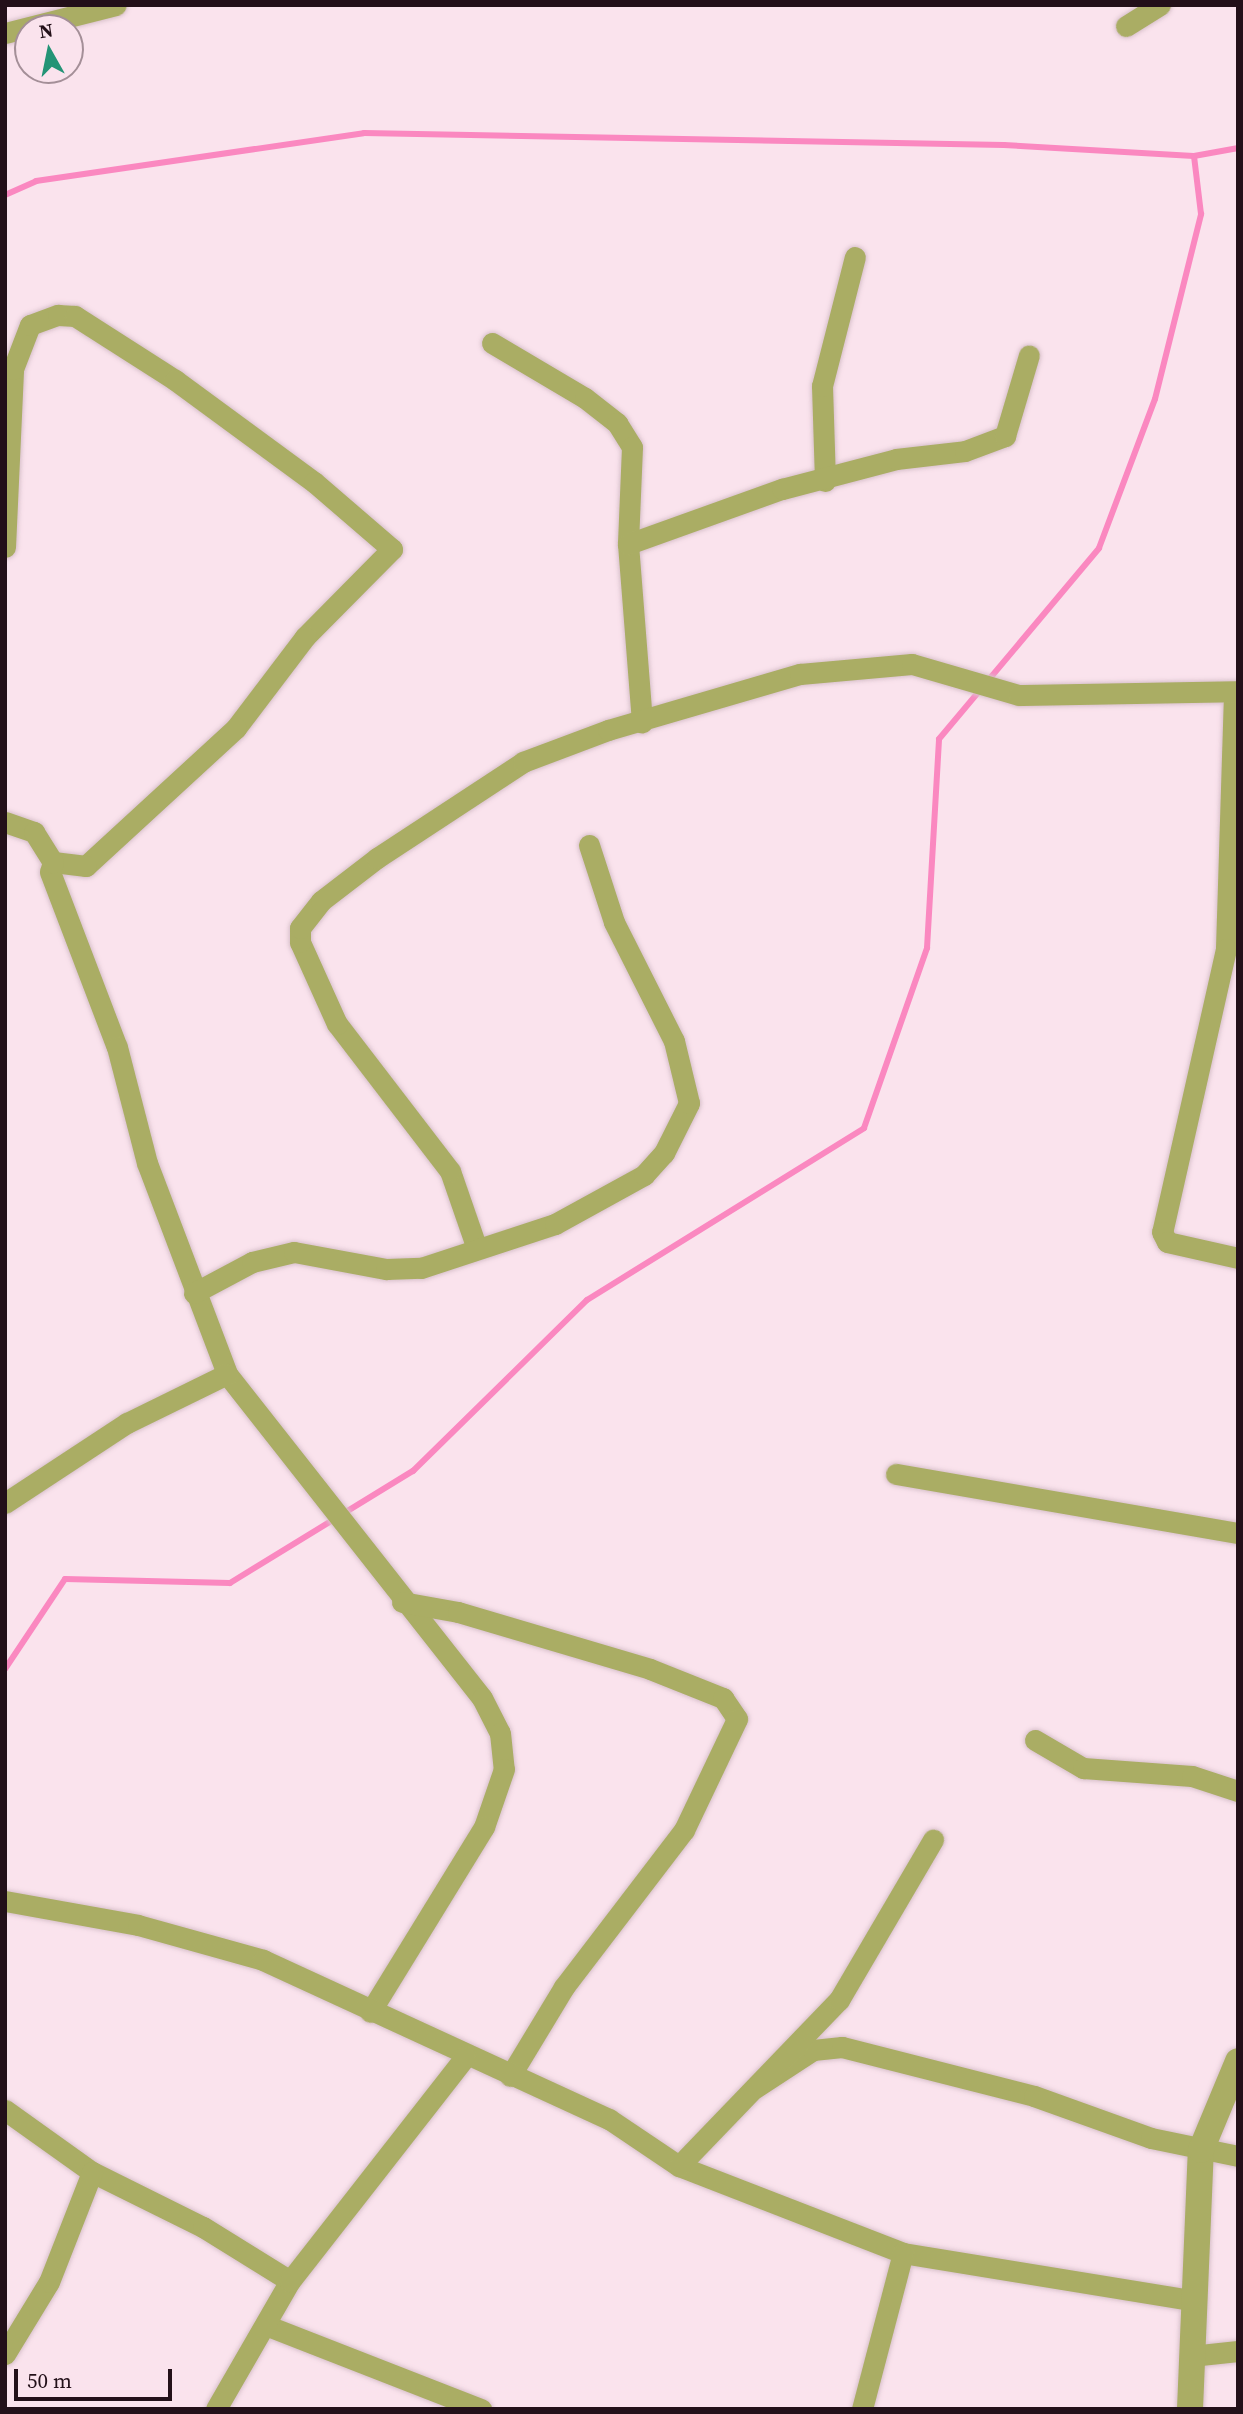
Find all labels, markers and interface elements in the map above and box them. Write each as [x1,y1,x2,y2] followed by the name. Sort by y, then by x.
[14,14,84,84] north arrow
[37,16,55,44] text: N
[18,2354,175,2398] scale bar
[27,2366,72,2395] text: 50 m

